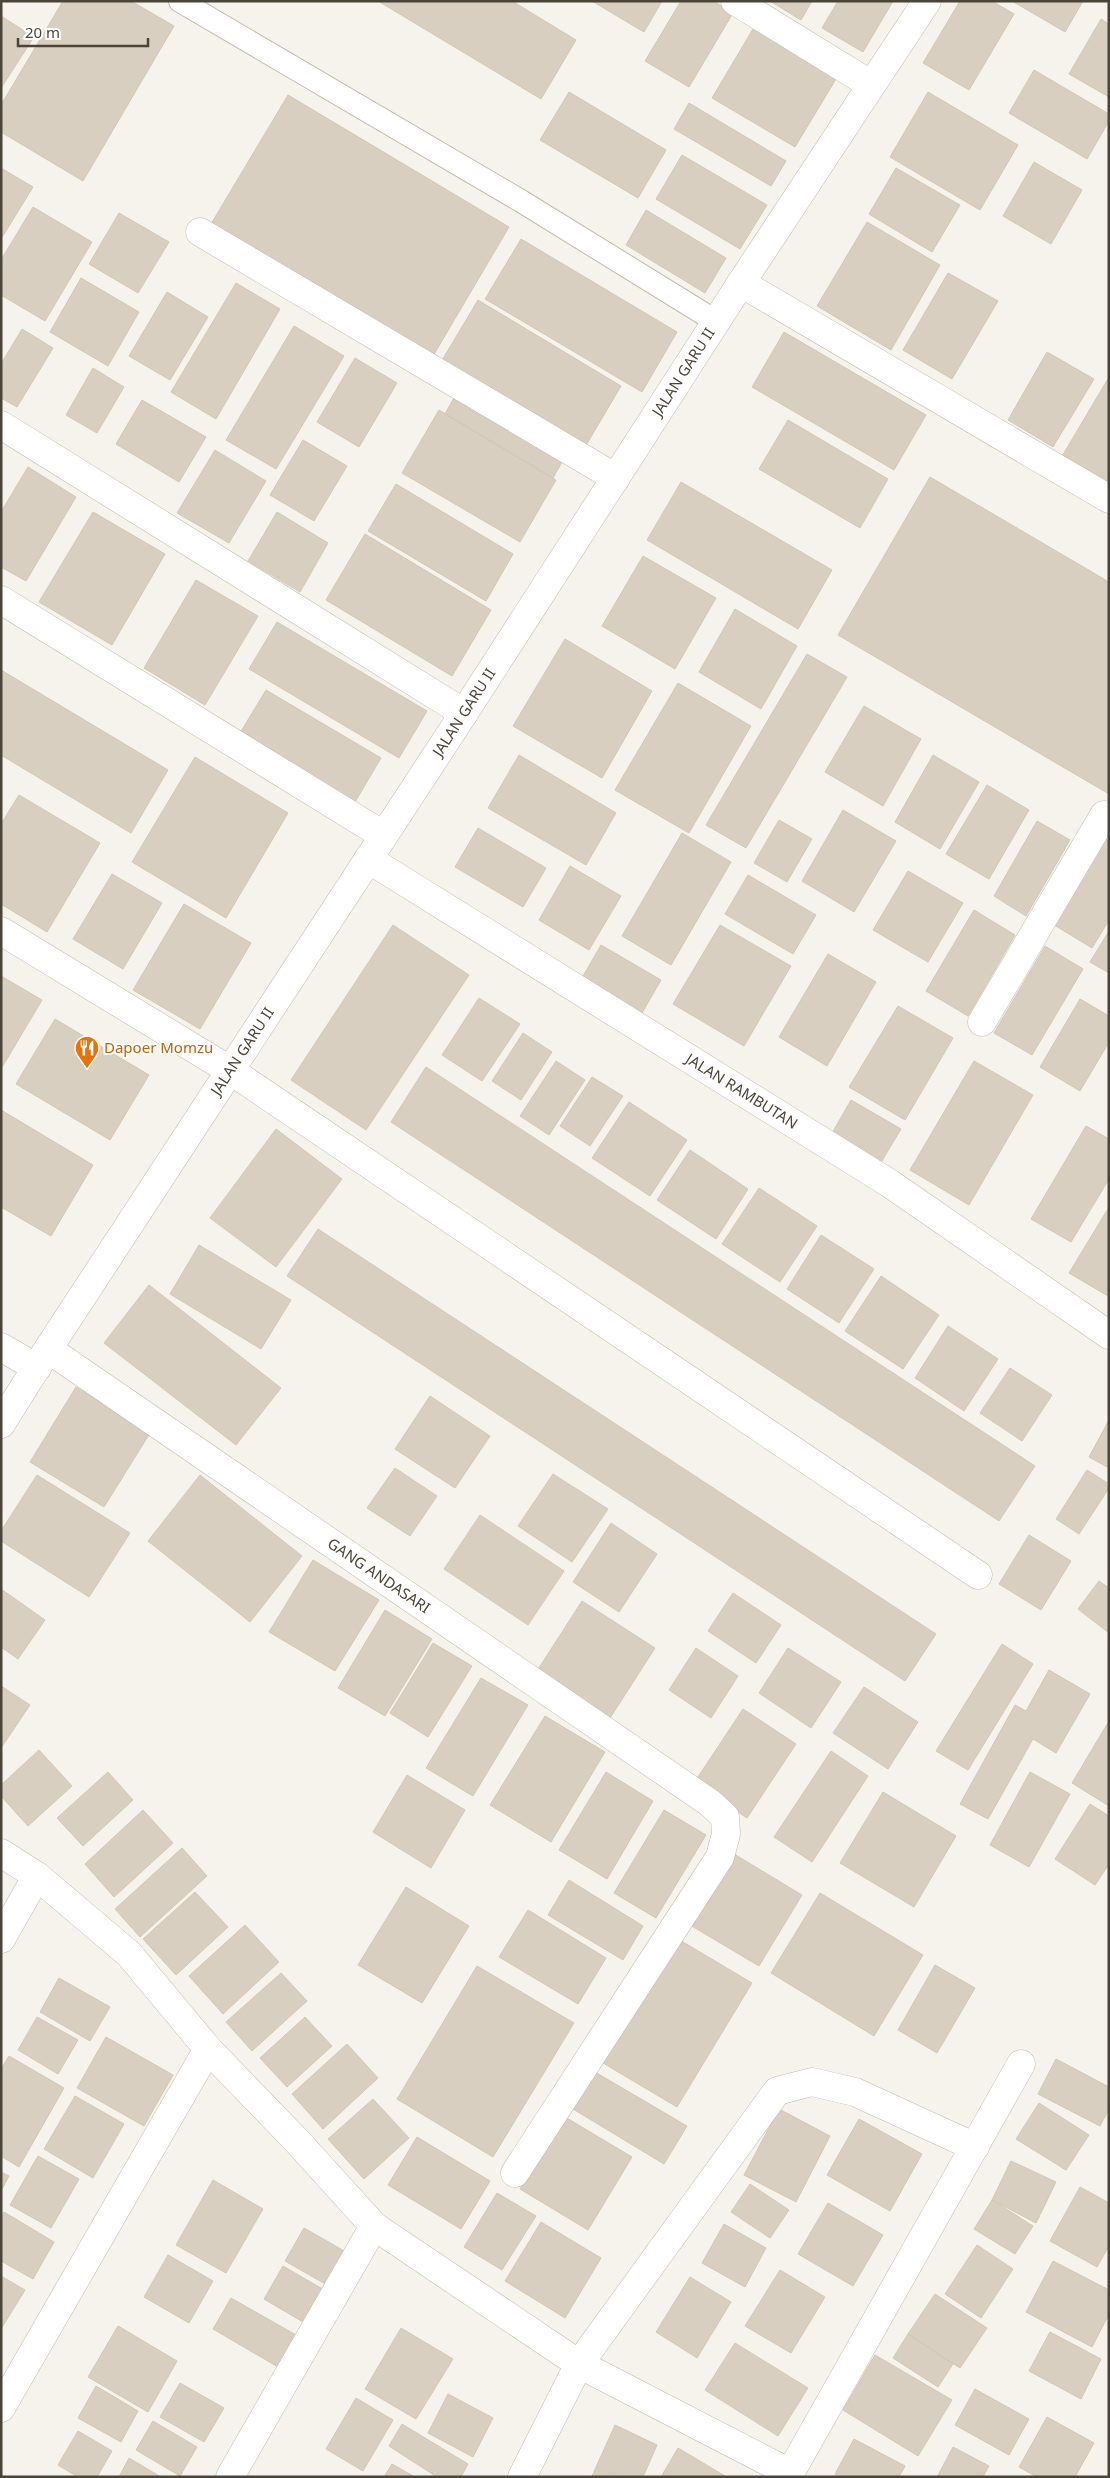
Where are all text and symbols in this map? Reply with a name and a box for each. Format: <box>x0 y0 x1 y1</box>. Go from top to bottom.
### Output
scale bar <box>18 15 148 47</box>
text: 20 m <box>25 22 60 42</box>
street label: JALAN GARU II <box>646 324 719 421</box>
street label: JALAN GARU II <box>426 664 499 762</box>
street label: JALAN GARU II <box>205 1003 278 1101</box>
restaurant icon: Dapoer Momzu <box>74 1035 100 1069</box>
place label: Dapoer Momzu <box>104 1037 213 1057</box>
street label: JALAN RAMBUTAN <box>681 1047 802 1133</box>
street label: GANG ANDASARI <box>324 1533 435 1617</box>

